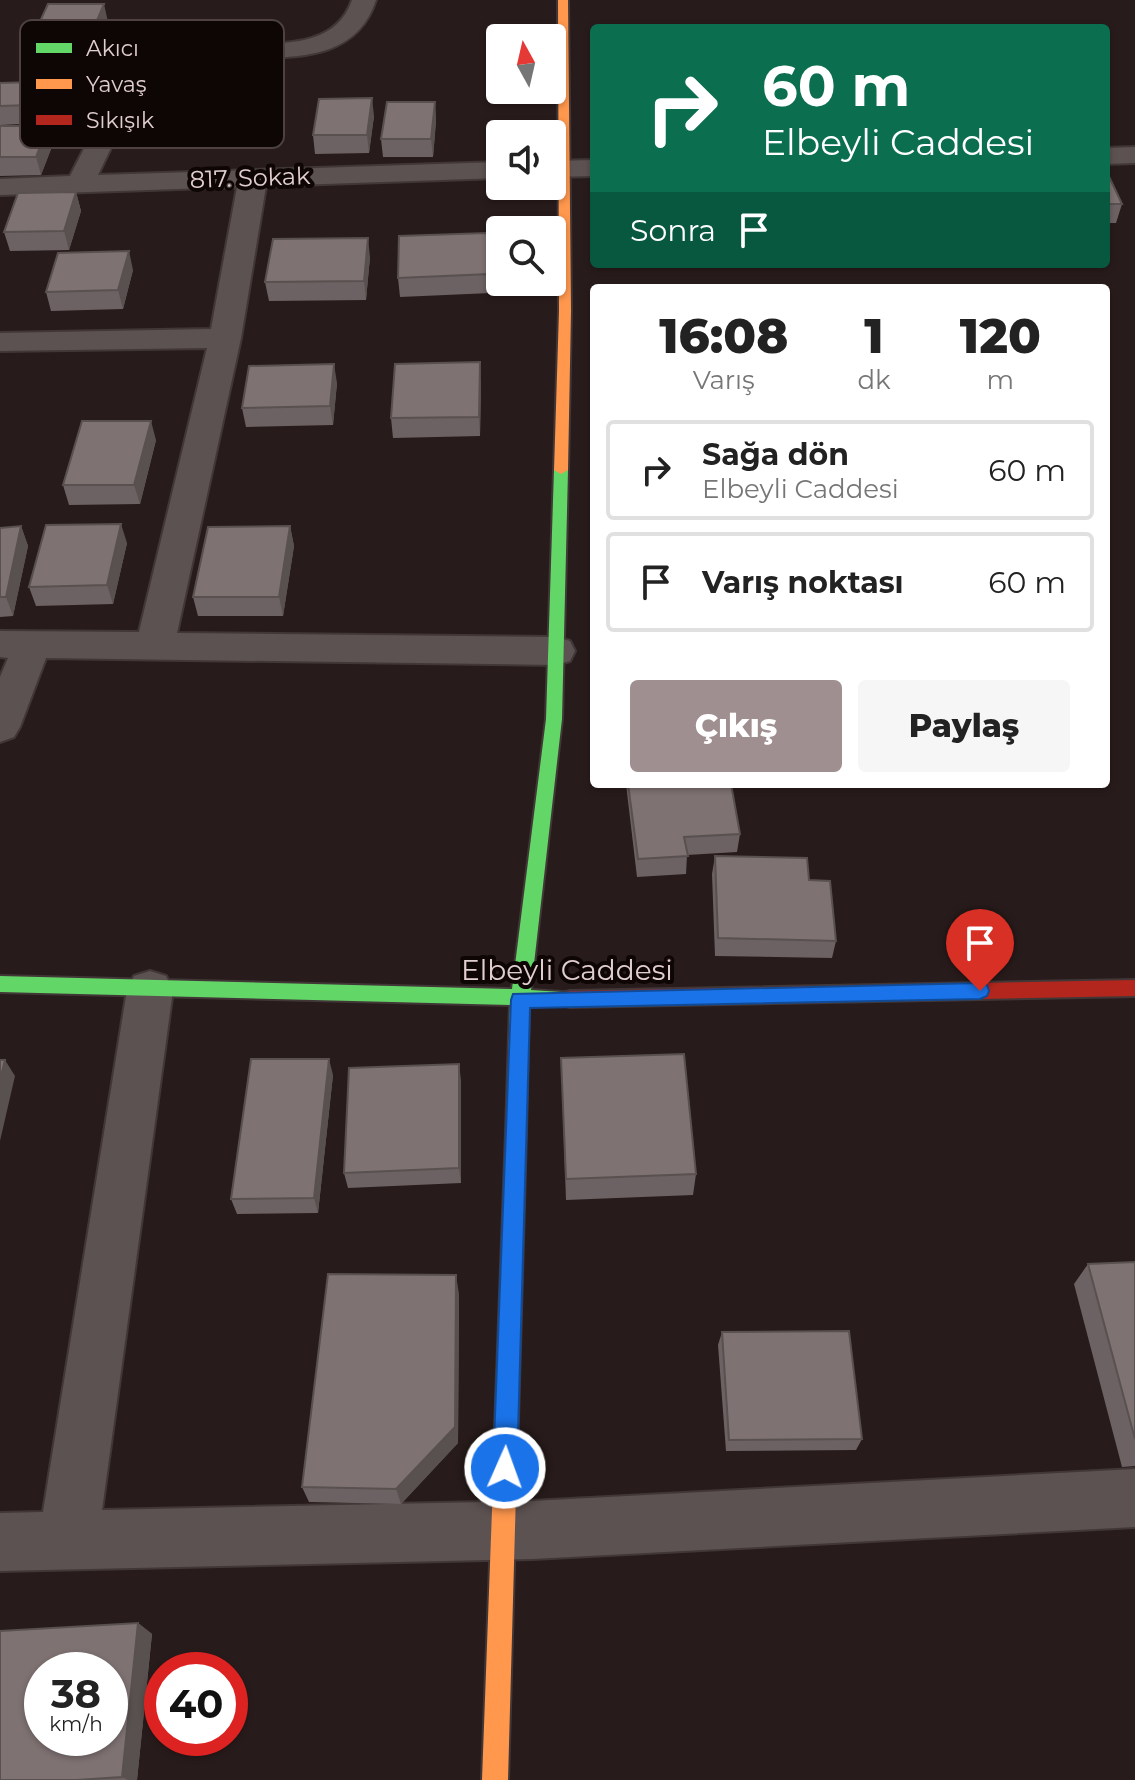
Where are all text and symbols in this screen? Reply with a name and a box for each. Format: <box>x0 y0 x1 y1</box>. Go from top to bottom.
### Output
legend <box>20 20 284 148</box>
north arrow <box>486 24 566 104</box>
map controls <box>486 24 566 296</box>
text: Akıcı <box>86 35 139 62</box>
text: 60 m <box>762 52 910 120</box>
icon: right <box>630 56 734 160</box>
text: Yavaş <box>86 71 147 98</box>
text: Sıkışık <box>86 107 155 134</box>
button: sound <box>486 120 566 200</box>
text: Elbeyli Caddesi <box>762 120 1034 164</box>
street label: 817. Sokak <box>189 161 311 194</box>
icon: arrive <box>732 208 776 252</box>
text: Sonra <box>630 212 716 249</box>
button: search <box>486 216 566 296</box>
text: 16:08 <box>659 307 788 365</box>
text: 1 <box>864 307 884 365</box>
text: 120 <box>960 307 1041 365</box>
text: Varış <box>693 364 755 396</box>
text: dk <box>857 364 891 396</box>
text: m <box>987 364 1014 396</box>
text: Sağa dön <box>702 436 849 473</box>
icon: right <box>634 448 678 492</box>
text: 60 m <box>988 452 1066 489</box>
text: Elbeyli Caddesi <box>702 473 899 505</box>
icon: arrive <box>634 560 678 604</box>
text: Varış noktası <box>702 564 904 601</box>
text: 60 m <box>988 564 1066 601</box>
button: Çıkış <box>630 680 842 772</box>
button: Paylaş <box>858 680 1070 772</box>
pin <box>946 909 1014 991</box>
icon: arrive <box>958 921 1002 965</box>
street label: Elbeyli Caddesi <box>461 953 673 987</box>
position arrow <box>463 1426 547 1510</box>
speed limit sign: 40 <box>144 1652 248 1756</box>
text: 38 <box>51 1669 101 1718</box>
text: km/h <box>49 1712 103 1736</box>

